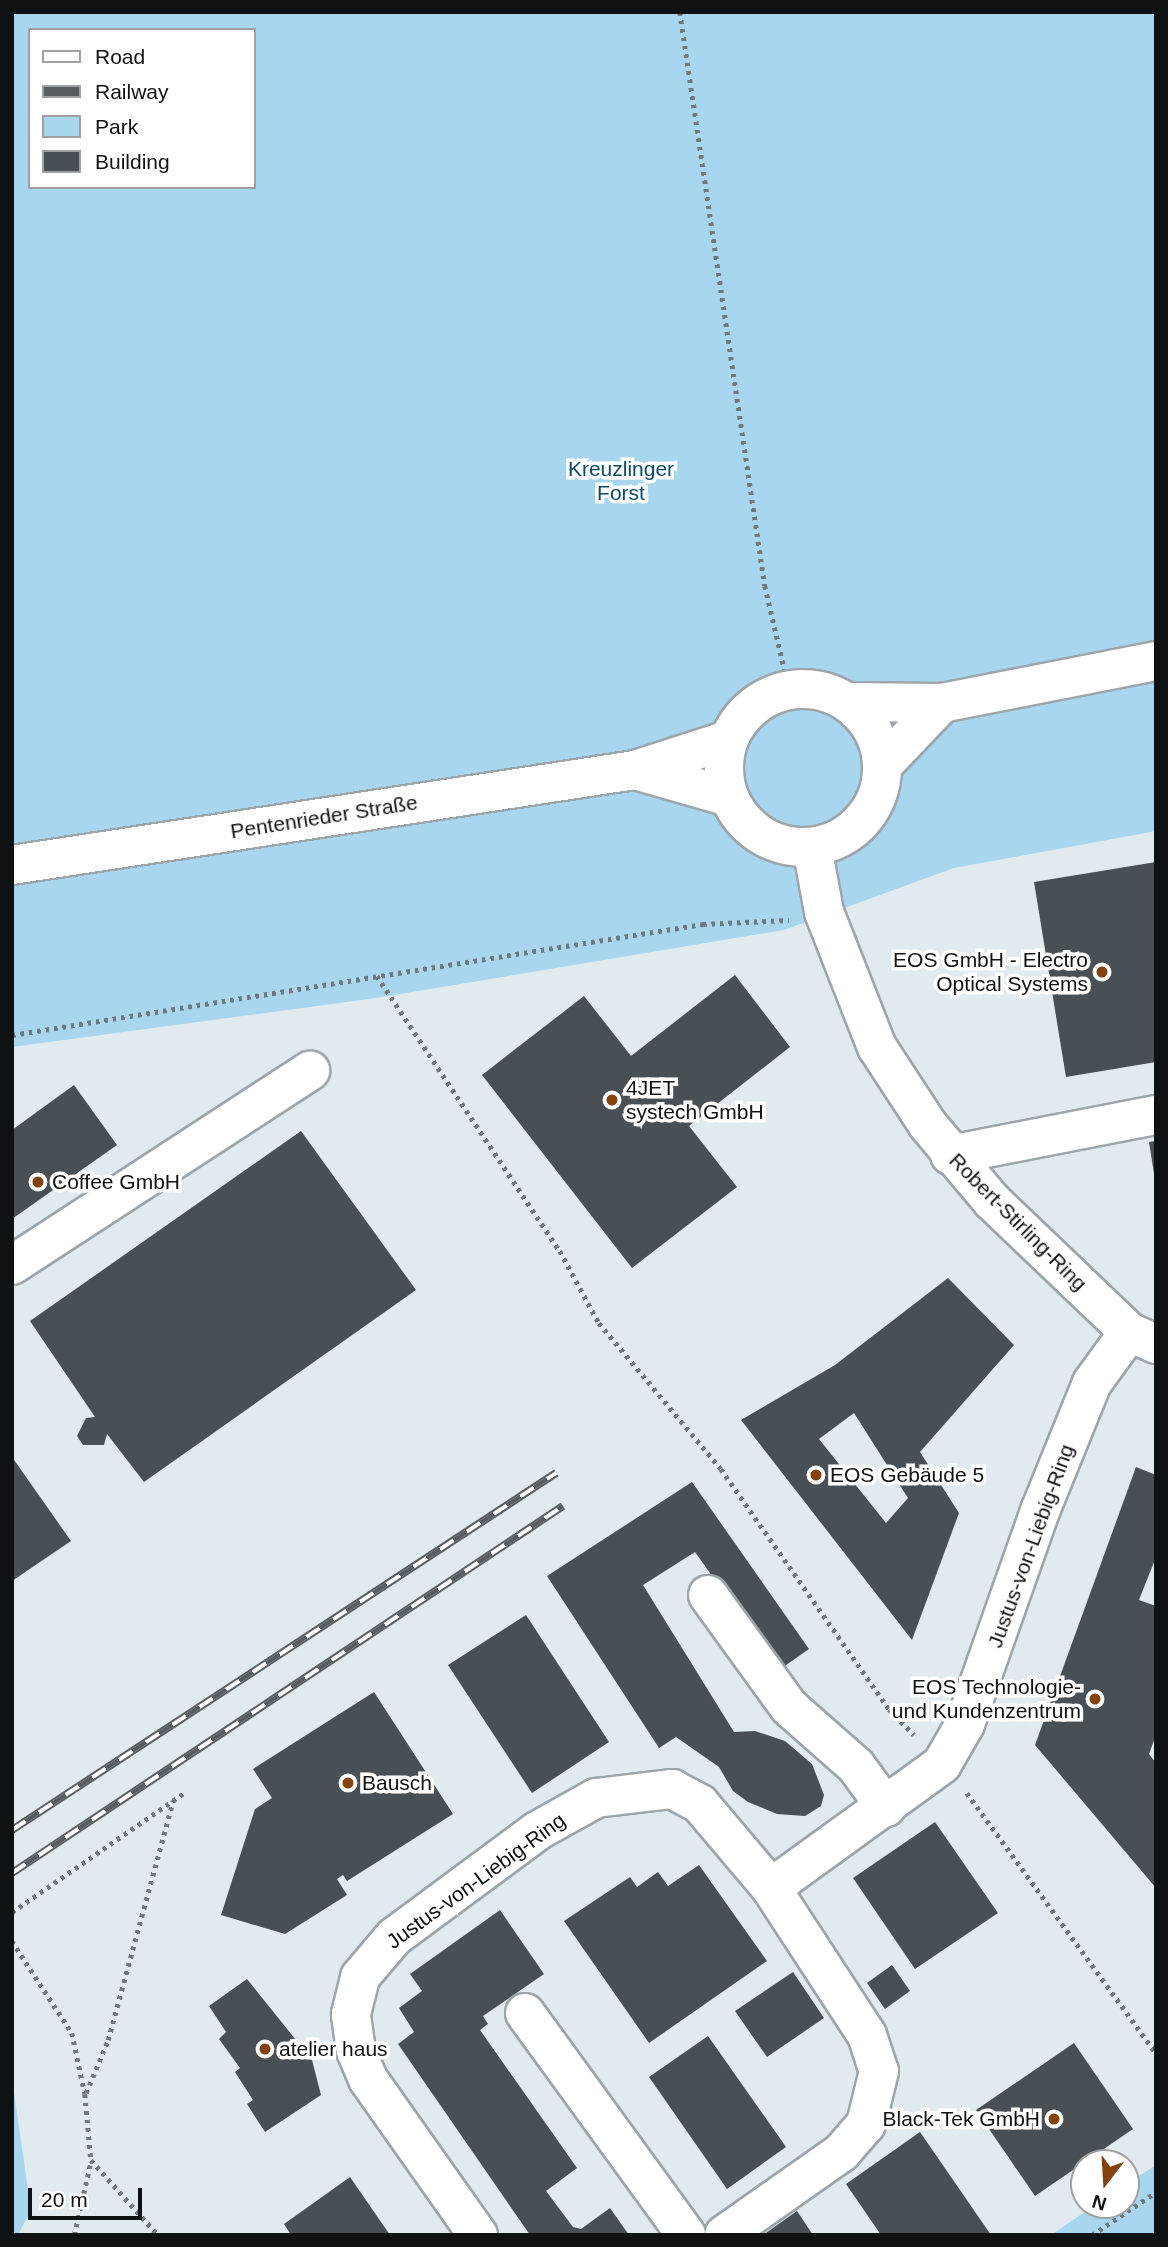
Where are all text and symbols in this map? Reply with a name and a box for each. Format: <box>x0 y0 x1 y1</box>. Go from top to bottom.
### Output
legend <box>28 28 256 189</box>
text: Road <box>95 45 145 68</box>
text: Railway <box>95 80 169 103</box>
text: Park <box>95 115 138 138</box>
text: Building <box>95 150 170 173</box>
park label: Kreuzlinger Forst <box>568 456 674 506</box>
street label: Pentenrieder Straße <box>229 790 419 844</box>
place label: EOS GmbH - Electro Optical Systems <box>893 947 1088 997</box>
marker: EOS GmbH - Electro Optical Systems <box>1094 964 1110 980</box>
place label: 4JET systech GmbH <box>626 1075 764 1125</box>
marker: 4JET systech GmbH <box>604 1092 620 1108</box>
street label: Robert-Stirling-Ring <box>944 1148 1092 1296</box>
place label: Coffee GmbH <box>52 1169 180 1195</box>
marker: Coffee GmbH <box>30 1174 46 1190</box>
street label: Justus-von-Liebig-Ring <box>982 1441 1080 1651</box>
place label: EOS Gebäude 5 <box>830 1462 984 1488</box>
marker: EOS Gebäude 5 <box>808 1467 824 1483</box>
place label: EOS Technologie- und Kundenzentrum <box>892 1674 1081 1724</box>
marker: EOS Technologie- und Kundenzentrum <box>1087 1691 1103 1707</box>
place label: Bausch <box>362 1770 432 1796</box>
marker: Bausch <box>340 1775 356 1791</box>
street label: Justus-von-Liebig-Ring <box>382 1808 570 1954</box>
place label: atelier haus <box>279 2036 388 2062</box>
marker: atelier haus <box>257 2041 273 2057</box>
place label: Black-Tek GmbH <box>882 2106 1040 2132</box>
marker: Black-Tek GmbH <box>1046 2111 1062 2127</box>
north arrow <box>1070 2149 1140 2219</box>
scale bar <box>32 2174 145 2218</box>
text: 20 m <box>41 2188 88 2211</box>
text: N <box>1090 2191 1109 2215</box>

